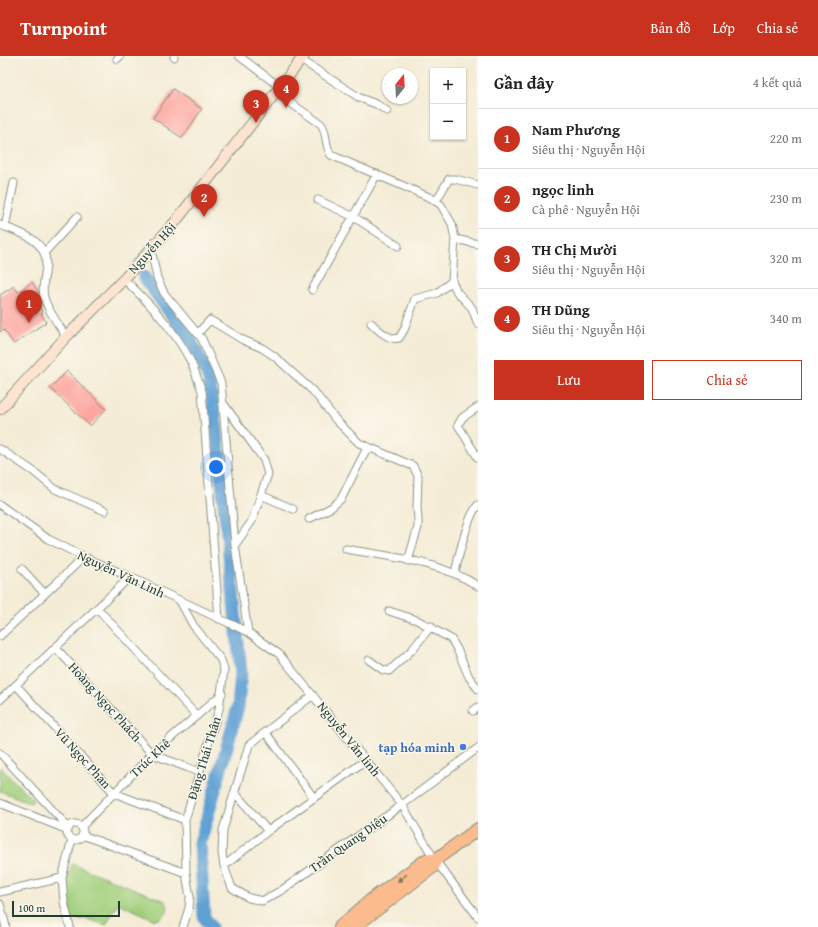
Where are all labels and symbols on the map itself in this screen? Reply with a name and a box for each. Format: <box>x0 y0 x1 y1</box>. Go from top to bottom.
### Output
north arrow <box>382 68 418 104</box>
pin: 4 <box>273 75 299 108</box>
pin: 3 <box>243 90 269 123</box>
pin: 2 <box>191 184 217 217</box>
street label: Nguyễn Hội <box>124 218 181 278</box>
pin: 1 <box>16 290 42 323</box>
your location <box>206 457 226 477</box>
street label: Nguyễn Văn Linh <box>74 545 168 603</box>
street label: Hoàng Ngọc Phách <box>64 658 147 747</box>
street label: Nguyễn Văn linh <box>313 697 386 781</box>
street label: Đặng Thái Thân <box>182 713 226 802</box>
street label: Vũ Ngọc Phan <box>50 723 116 793</box>
street label: Trúc Khê <box>125 734 175 782</box>
place label: tạp hóa minh <box>378 738 455 757</box>
marker: tạp hóa minh <box>458 742 468 752</box>
street label: Trần Quang Diệu <box>305 809 391 877</box>
one-way arrow <box>397 874 408 882</box>
scale bar <box>12 899 120 918</box>

